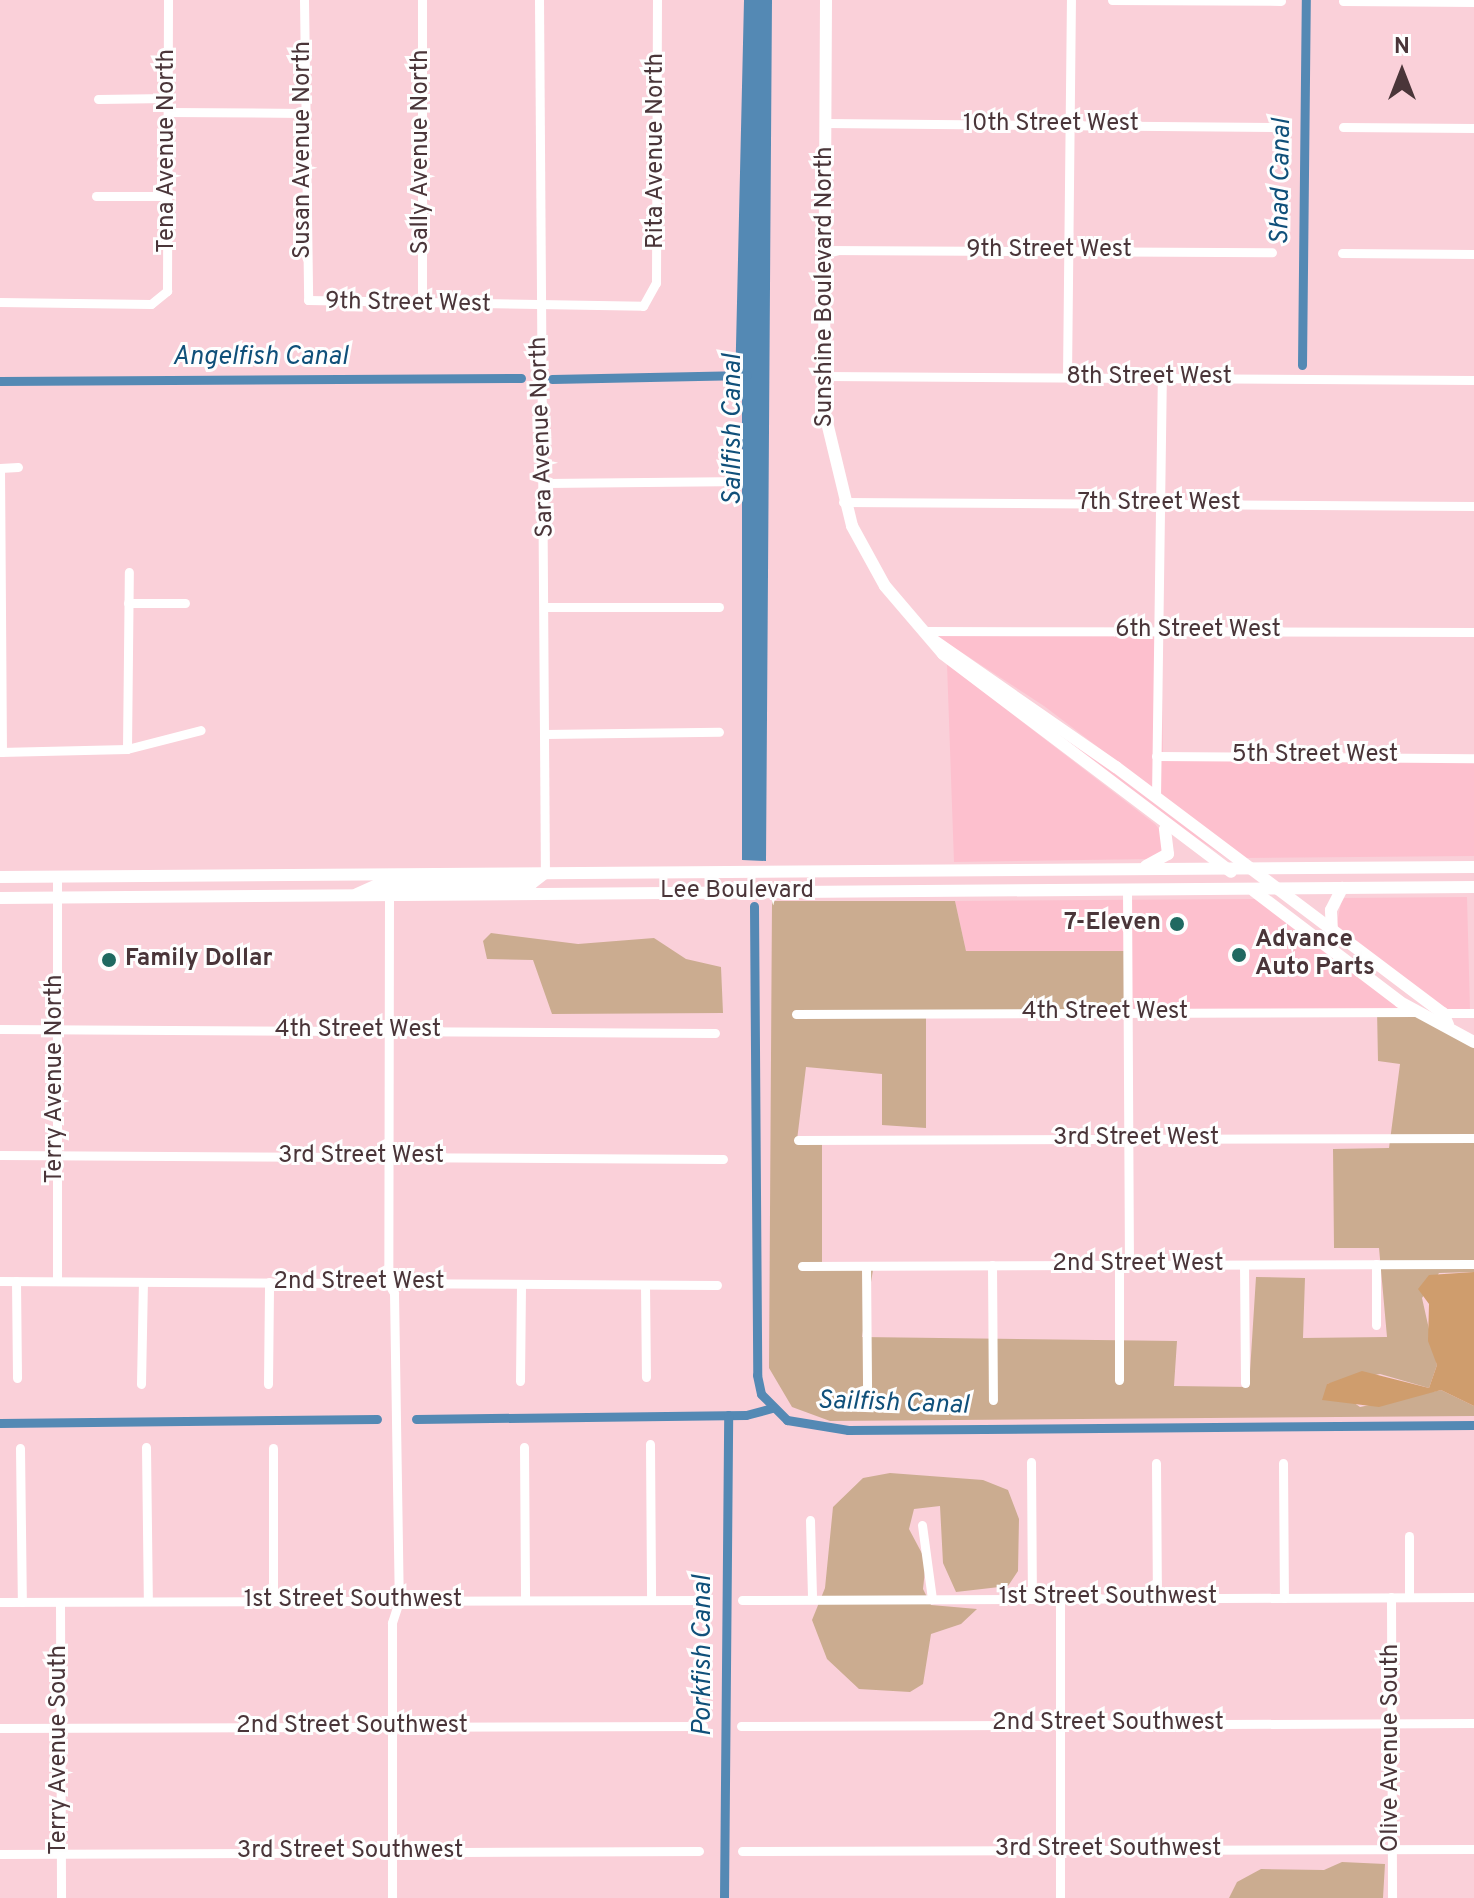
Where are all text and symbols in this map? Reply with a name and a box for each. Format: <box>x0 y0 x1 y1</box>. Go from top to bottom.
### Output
north arrow <box>1362 32 1442 112</box>
text: N <box>1394 34 1410 61</box>
street label: Susan Avenue North <box>290 41 318 259</box>
street label: Tena Avenue North <box>154 49 182 253</box>
street label: Sally Avenue North <box>408 49 436 255</box>
street label: Rita Avenue North <box>643 52 671 250</box>
street label: 10th Street West <box>963 111 1139 139</box>
water label: Shad Canal <box>1265 119 1299 245</box>
street label: Sunshine Boulevard North <box>812 146 840 428</box>
street label: 9th Street West <box>966 237 1132 265</box>
street label: 9th Street West <box>325 288 491 320</box>
street label: Sara Avenue North <box>525 335 561 539</box>
water label: Angelfish Canal <box>172 342 348 374</box>
water label: Sailfish Canal <box>718 354 750 506</box>
street label: 8th Street West <box>1066 364 1232 392</box>
street label: 7th Street West <box>1077 490 1241 518</box>
street label: 6th Street West <box>1115 617 1281 645</box>
street label: 5th Street West <box>1232 742 1398 770</box>
street label: Lee Boulevard <box>660 878 814 906</box>
place label: 7-Eleven <box>1064 910 1161 938</box>
marker: 7-Eleven <box>1168 915 1186 933</box>
place label: Advance Auto Parts <box>1255 927 1375 983</box>
place label: Family Dollar <box>125 946 272 974</box>
marker: Advance Auto Parts <box>1230 946 1248 964</box>
marker: Family Dollar <box>100 951 118 969</box>
street label: Terry Avenue North <box>42 974 70 1184</box>
street label: 4th Street West <box>1022 999 1188 1027</box>
street label: 4th Street West <box>275 1017 441 1045</box>
street label: 3rd Street West <box>1053 1125 1219 1153</box>
street label: 3rd Street West <box>278 1143 444 1171</box>
street label: 2nd Street West <box>1052 1251 1224 1279</box>
street label: 2nd Street West <box>273 1269 445 1297</box>
water label: Sailfish Canal <box>817 1386 969 1422</box>
water label: Porkfish Canal <box>688 1575 720 1737</box>
street label: 1st Street Southwest <box>999 1584 1217 1612</box>
street label: 1st Street Southwest <box>244 1587 462 1615</box>
street label: Olive Avenue South <box>1378 1643 1406 1853</box>
street label: Terry Avenue South <box>46 1645 74 1855</box>
street label: 2nd Street Southwest <box>992 1710 1224 1738</box>
street label: 2nd Street Southwest <box>236 1713 468 1741</box>
street label: 3rd Street Southwest <box>995 1836 1221 1864</box>
street label: 3rd Street Southwest <box>237 1838 463 1866</box>

